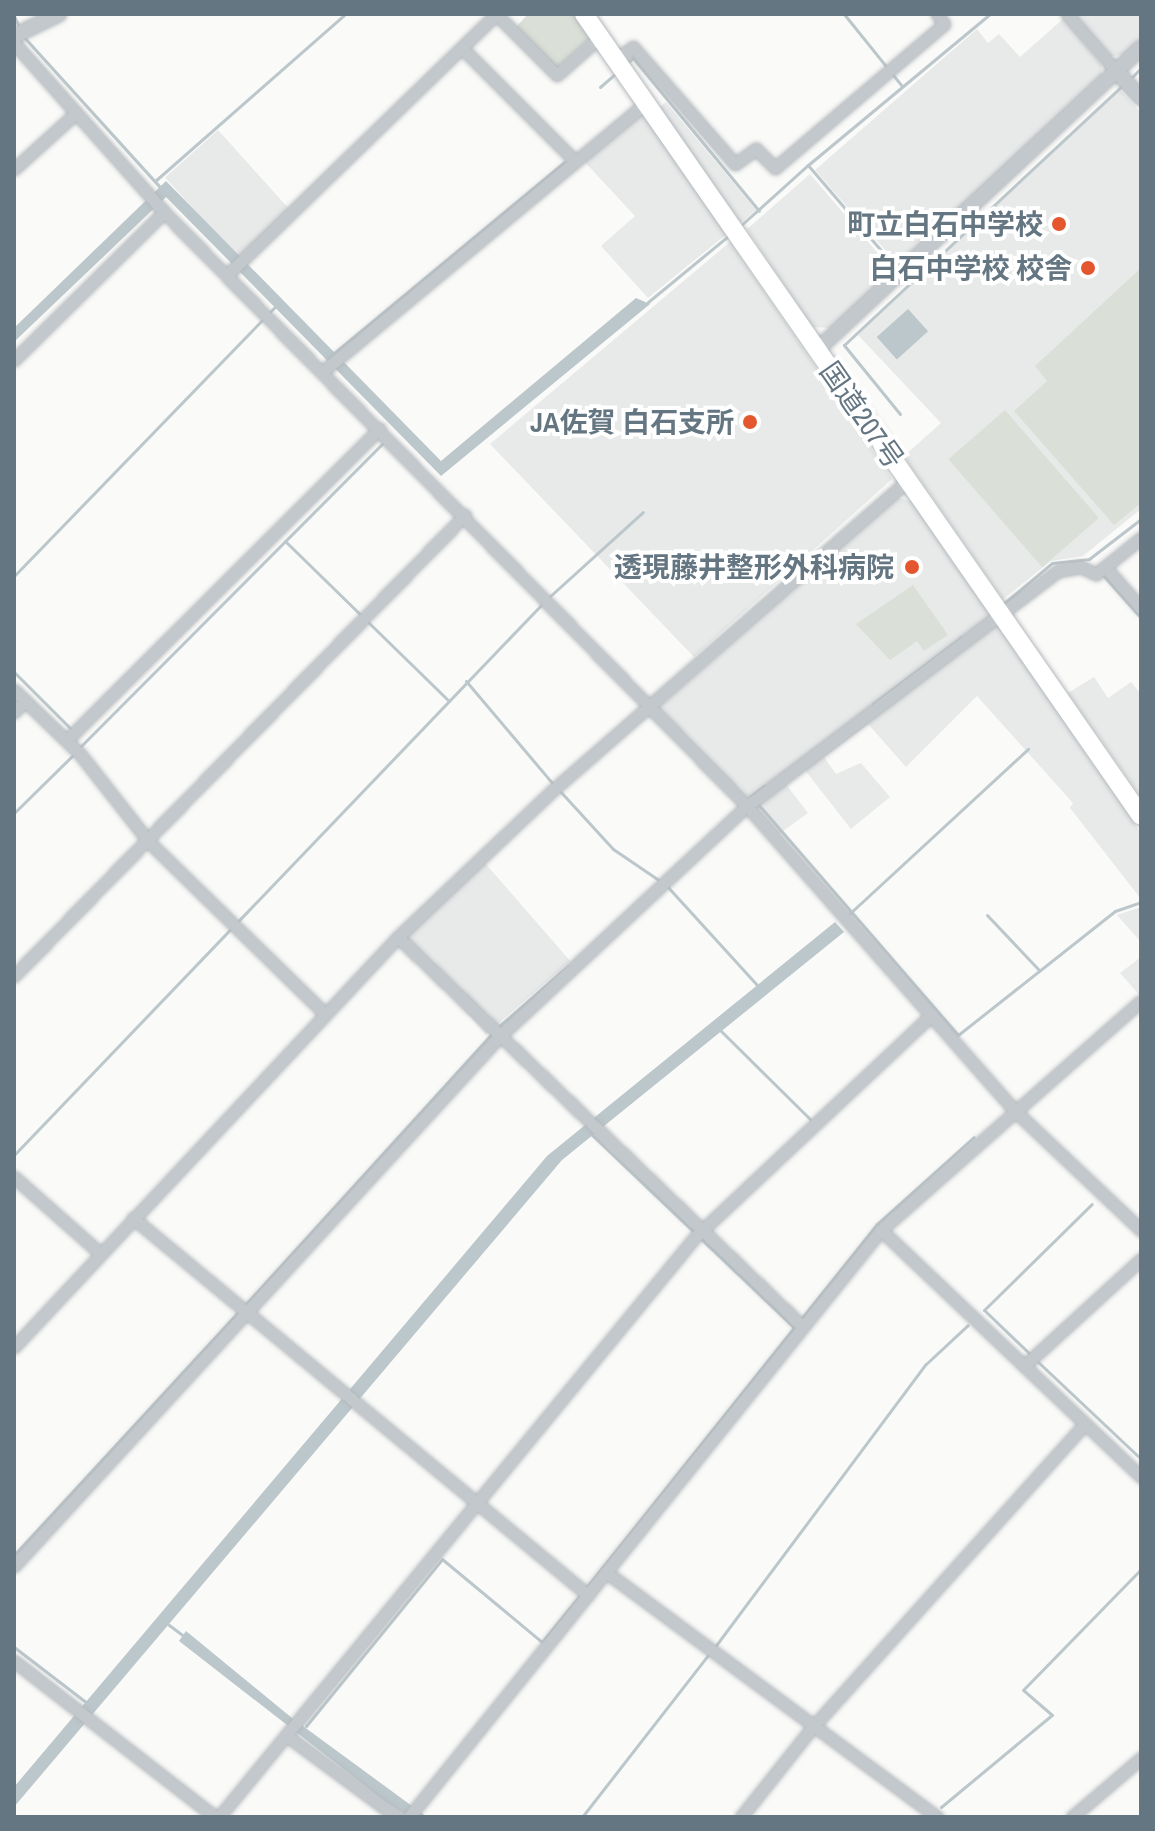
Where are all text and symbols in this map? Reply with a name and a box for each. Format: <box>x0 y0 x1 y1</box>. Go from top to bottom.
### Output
place label: 町立白石中学校 <box>847 207 1043 241</box>
marker: 町立白石中学校 <box>1050 215 1068 233</box>
place label: 白石中学校 校舎 <box>870 251 1072 285</box>
marker: 白石中学校 校舎 <box>1079 259 1097 277</box>
street label: 国道207号 <box>813 355 911 475</box>
place label: JA佐賀 白石支所 <box>530 405 734 439</box>
marker: JA佐賀 白石支所 <box>741 413 759 431</box>
place label: 透現藤井整形外科病院 <box>614 550 894 584</box>
marker: 透現藤井整形外科病院 <box>901 556 923 578</box>

